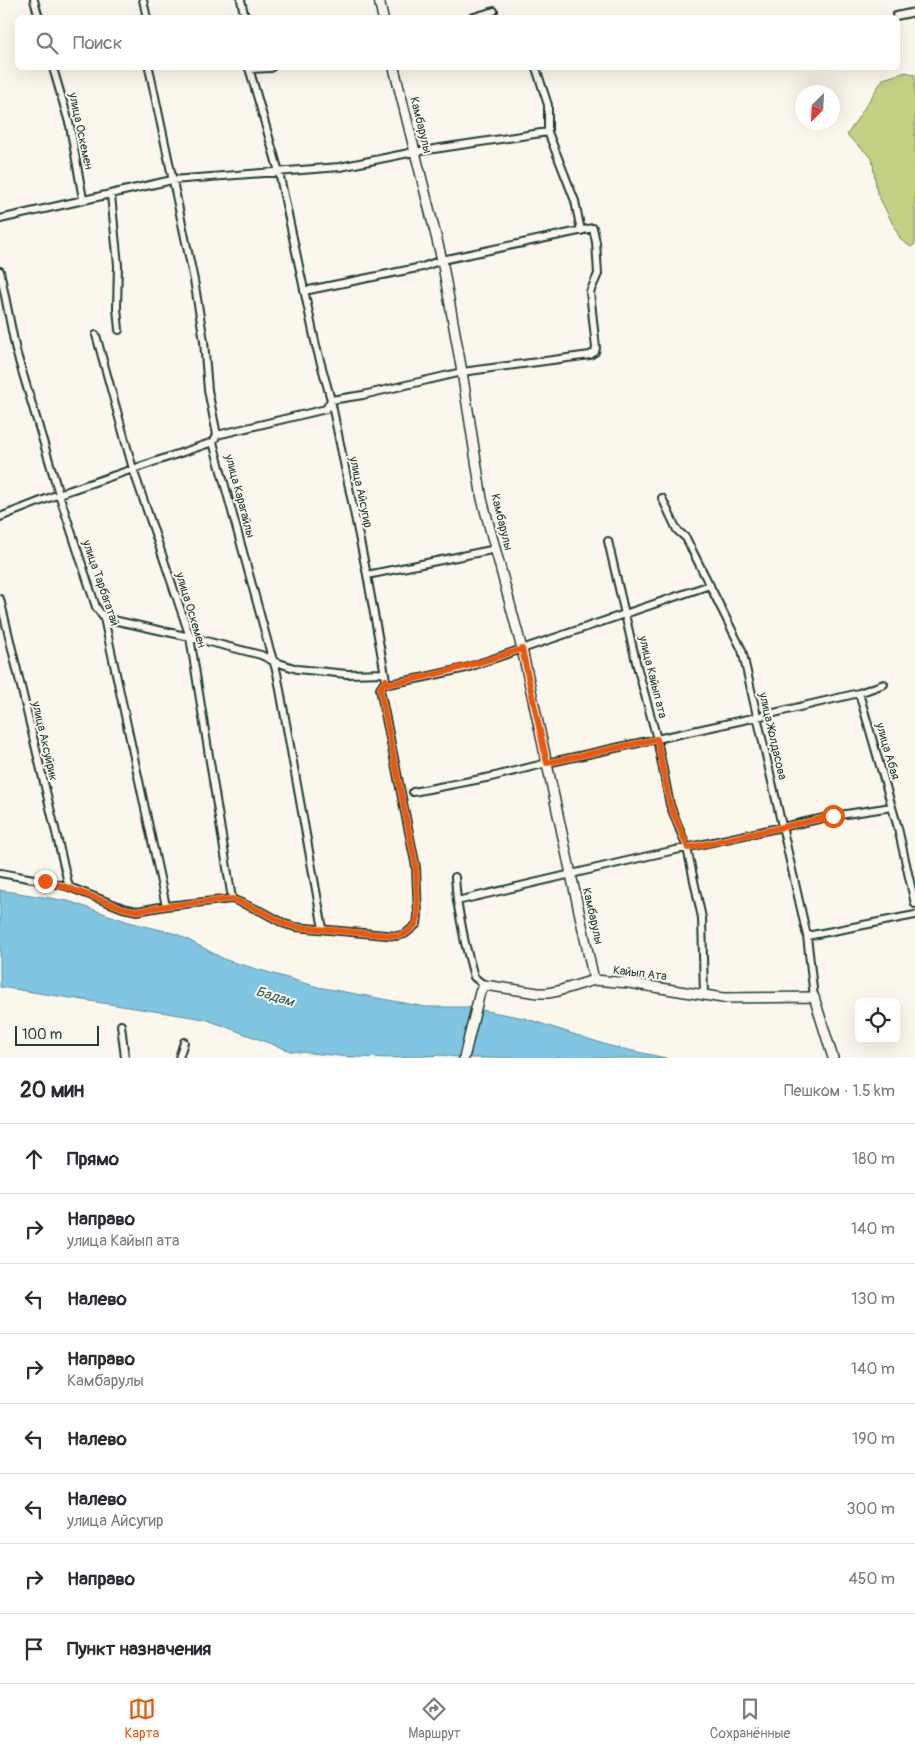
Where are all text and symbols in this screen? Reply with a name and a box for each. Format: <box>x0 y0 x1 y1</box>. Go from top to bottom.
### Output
search box <box>15 15 900 70</box>
icon: search <box>33 29 61 57</box>
text: Поиск <box>73 31 123 55</box>
north arrow <box>795 85 840 130</box>
street label: улица Оскемен <box>65 90 96 171</box>
street label: Камбарулы <box>406 95 435 155</box>
street label: улица Карагайлы <box>221 452 258 540</box>
street label: улица Айсугир <box>345 454 375 529</box>
street label: Камбарулы <box>487 492 516 552</box>
street label: улица Тарбагатай <box>78 537 122 628</box>
street label: улица Оскемен <box>172 570 209 650</box>
street label: улица Кайып ата <box>635 633 670 720</box>
street label: улица Жолдасова <box>755 690 790 782</box>
street label: улица Аксуйрик <box>28 699 61 782</box>
street label: улица Абая <box>872 720 903 782</box>
route start <box>822 805 845 828</box>
route end <box>34 870 57 893</box>
street label: Камбарулы <box>579 886 606 946</box>
street label: Кайып Ата <box>612 963 668 984</box>
water label: Бадам <box>254 983 298 1011</box>
map controls <box>855 998 900 1043</box>
button: locate <box>855 998 900 1043</box>
scale bar <box>15 1023 99 1046</box>
text: 100 m <box>22 1026 62 1043</box>
text: 20 мин <box>20 1077 84 1104</box>
text: Пешком · 1.5 km <box>784 1081 895 1101</box>
icon: ahead <box>20 1145 48 1173</box>
text: Прямо <box>67 1147 119 1171</box>
text: 180 m <box>852 1149 895 1169</box>
text: Направо <box>67 1207 135 1231</box>
icon: right <box>20 1215 48 1243</box>
text: 140 m <box>851 1219 895 1239</box>
text: улица Кайып ата <box>67 1231 179 1251</box>
icon: left <box>20 1285 48 1313</box>
text: Налево <box>67 1287 127 1311</box>
text: 130 m <box>851 1289 895 1309</box>
text: Направо <box>67 1347 135 1371</box>
icon: right <box>20 1355 48 1383</box>
text: 140 m <box>851 1359 895 1379</box>
text: Камбарулы <box>67 1371 144 1391</box>
icon: left <box>20 1425 48 1453</box>
text: Налево <box>67 1427 127 1451</box>
text: 190 m <box>852 1429 895 1449</box>
text: Налево <box>67 1487 127 1511</box>
icon: left <box>20 1495 48 1523</box>
text: 300 m <box>847 1499 895 1519</box>
text: улица Айсугир <box>67 1511 163 1531</box>
icon: right <box>20 1565 48 1593</box>
text: Направо <box>67 1567 135 1591</box>
text: 450 m <box>848 1569 895 1589</box>
icon: arrive <box>20 1635 48 1663</box>
text: Пункт назначения <box>67 1637 211 1661</box>
tab: Карта <box>124 1695 159 1742</box>
tab: Маршрут <box>408 1695 461 1742</box>
tab: Сохранённые <box>710 1695 791 1742</box>

